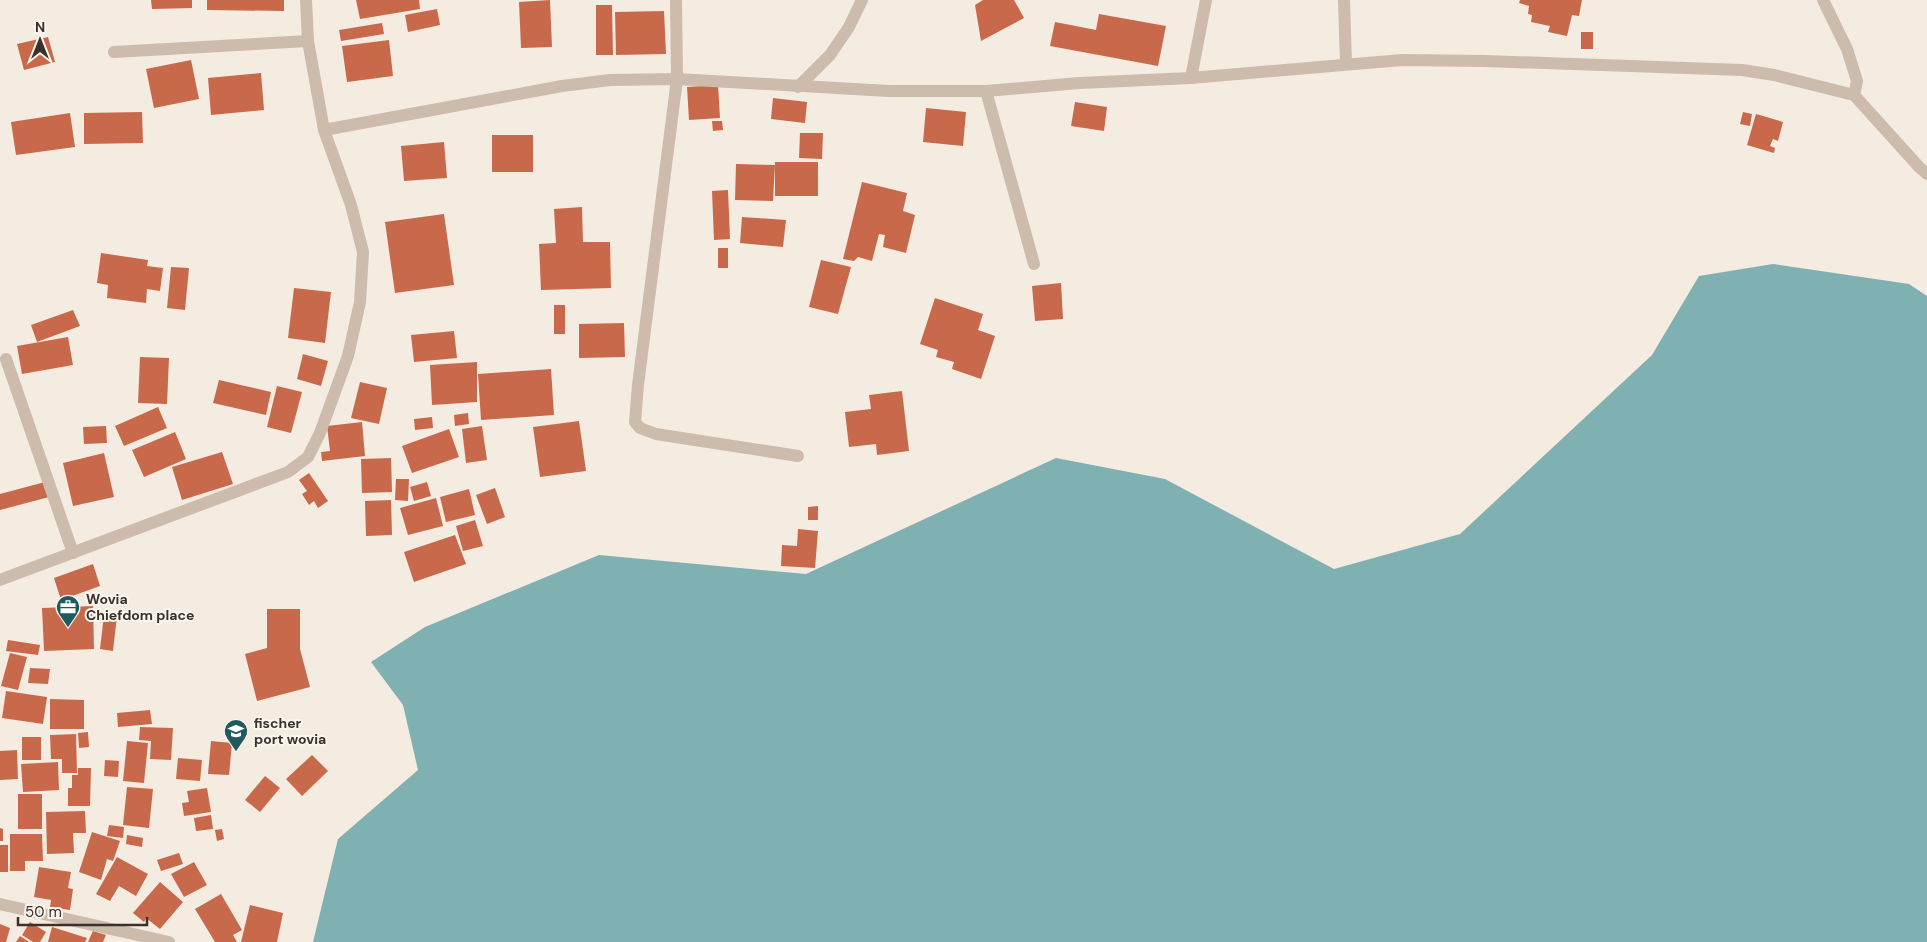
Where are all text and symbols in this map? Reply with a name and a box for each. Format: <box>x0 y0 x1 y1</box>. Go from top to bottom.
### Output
north arrow <box>15 15 65 65</box>
text: N <box>35 18 45 36</box>
place label: Wovia Chiefdom place <box>86 590 194 624</box>
office icon: Wovia Chiefdom place <box>55 594 81 628</box>
place label: fischer port wovia <box>254 714 326 748</box>
school or university icon: fischer port wovia <box>223 718 249 752</box>
scale bar <box>18 894 146 926</box>
text: 50 m <box>25 902 62 922</box>

